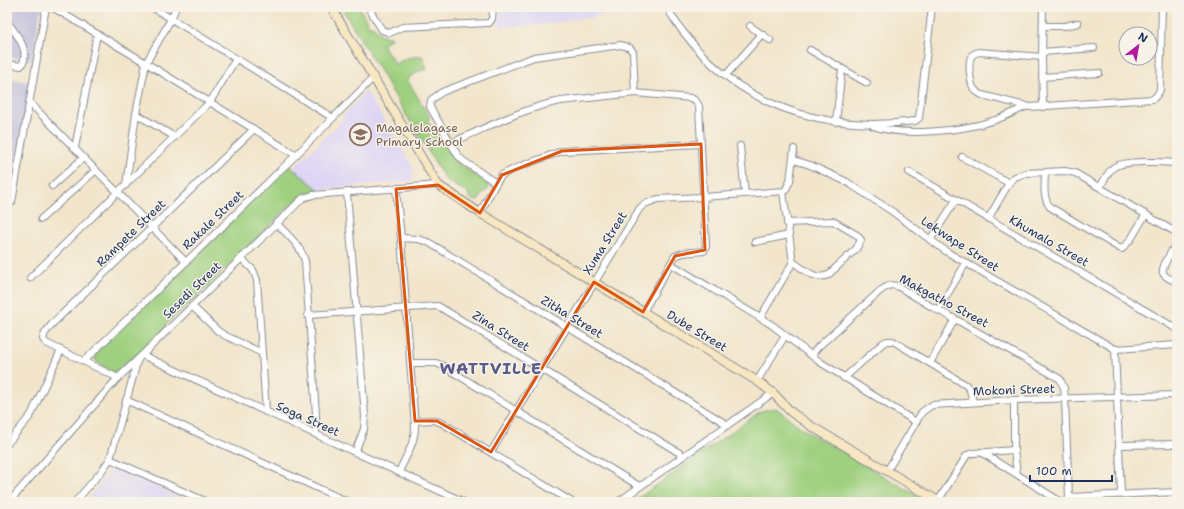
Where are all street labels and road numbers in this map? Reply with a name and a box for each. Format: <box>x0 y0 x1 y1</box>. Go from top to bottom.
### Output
street label: Rakale Street <box>179 187 247 253</box>
street label: Rampete Street <box>93 196 169 270</box>
street label: Xuma Street <box>579 208 631 278</box>
street label: Khumalo Street <box>1006 212 1092 270</box>
street label: Lekwape Street <box>918 213 1002 275</box>
street label: Sesedi Street <box>159 258 225 322</box>
street label: Makgatho Street <box>897 271 991 331</box>
street label: Zitha Street <box>538 292 606 342</box>
street label: Zina Street <box>469 307 533 355</box>
street label: Dube Street <box>664 307 730 355</box>
street label: Mokoni Street <box>973 381 1055 399</box>
street label: Soga Street <box>274 398 342 440</box>

